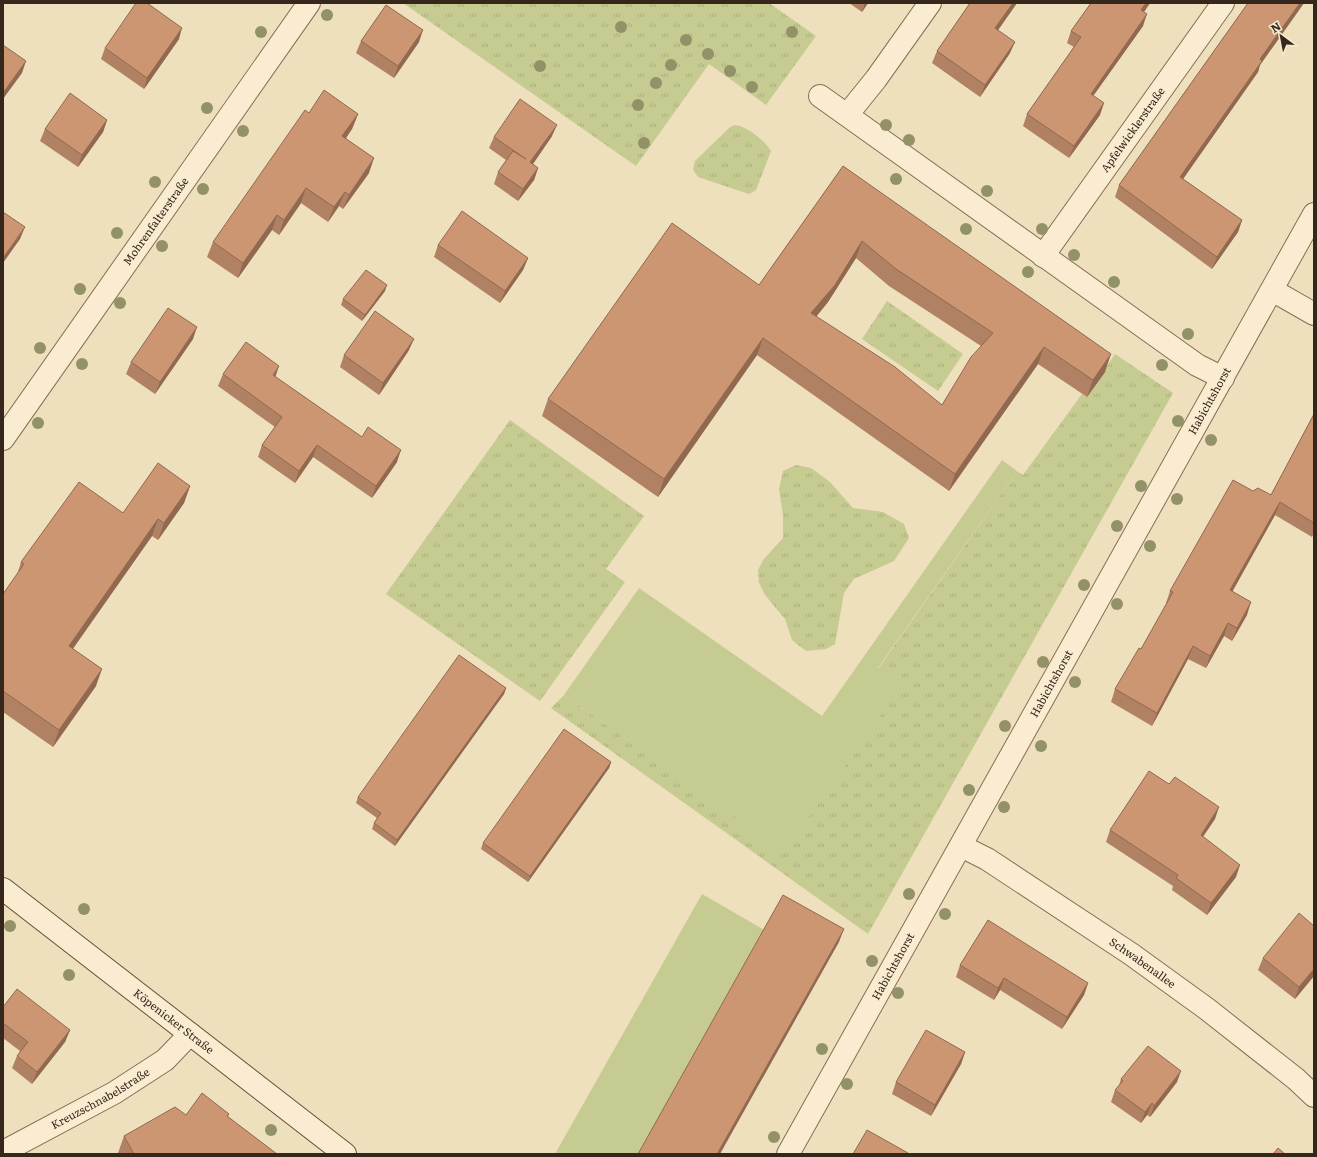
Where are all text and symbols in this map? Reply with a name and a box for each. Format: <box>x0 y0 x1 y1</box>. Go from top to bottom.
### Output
north arrow <box>1261 16 1301 56</box>
text: N <box>1267 17 1283 36</box>
street label: Apfelwicklerstraße <box>1096 83 1168 175</box>
street label: Mohrenfalterstraße <box>118 173 192 268</box>
street label: Habichtshorst <box>1183 363 1234 437</box>
street label: Habichtshorst <box>1025 646 1076 720</box>
street label: Habichtshorst <box>867 929 918 1002</box>
street label: Schwabenallee <box>1107 933 1180 991</box>
street label: Köpenicker Straße <box>131 984 218 1057</box>
street label: Kreuzschnabelstraße <box>48 1063 152 1132</box>

